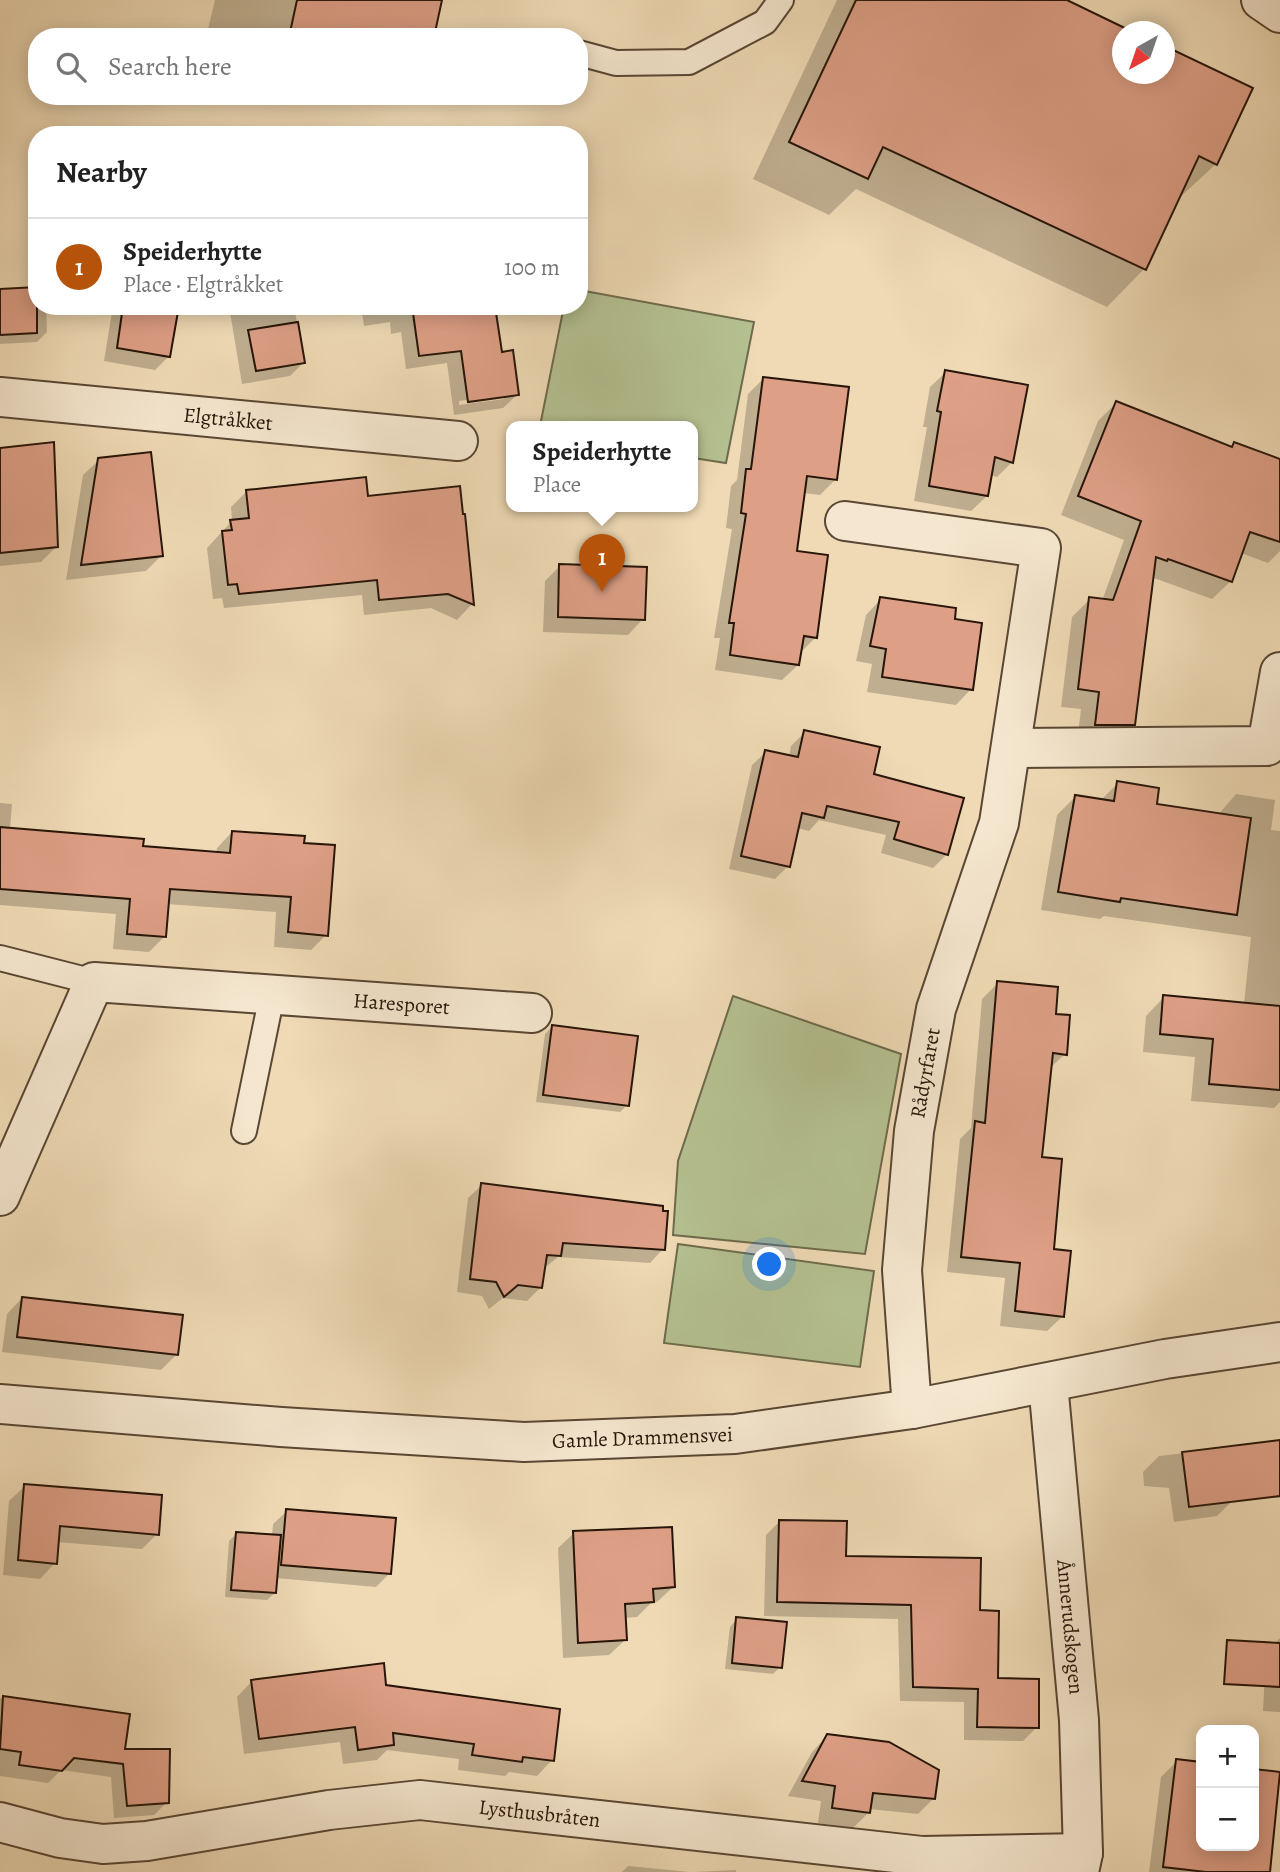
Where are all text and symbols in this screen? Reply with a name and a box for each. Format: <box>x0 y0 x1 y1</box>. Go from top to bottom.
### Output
north arrow <box>1112 21 1175 84</box>
search box <box>28 28 588 105</box>
icon: search <box>52 48 90 86</box>
text: Search here <box>108 49 232 84</box>
text: Nearby <box>56 152 147 192</box>
text: Speiderhytte <box>123 234 262 269</box>
text: 1 <box>75 252 83 283</box>
text: 100 m <box>504 252 560 283</box>
text: Place · Elgtråkket <box>123 269 283 300</box>
street label: Elgtråkket <box>182 401 274 437</box>
popup <box>506 421 698 512</box>
text: Speiderhytte <box>532 434 672 469</box>
text: Place <box>532 469 581 500</box>
pin: 1 <box>579 534 625 592</box>
street label: Haresporet <box>352 986 451 1021</box>
street label: Rådyrfaret <box>903 1025 947 1121</box>
your location <box>752 1247 786 1281</box>
street label: Gamle Drammensvei <box>552 1420 734 1455</box>
street label: Ånnerudskogen <box>1050 1557 1091 1696</box>
map controls <box>1196 1725 1259 1851</box>
button: + <box>1196 1725 1259 1788</box>
button: − <box>1196 1788 1259 1851</box>
street label: Lysthusbråten <box>477 1793 602 1834</box>

